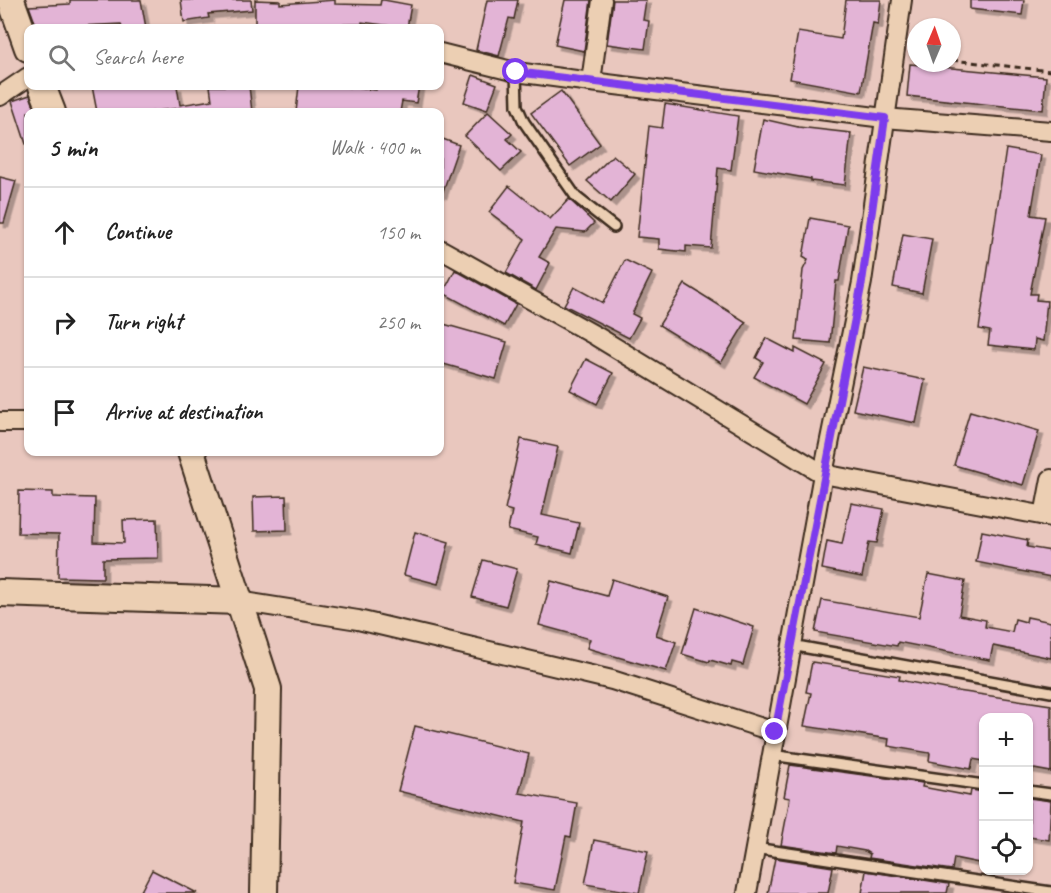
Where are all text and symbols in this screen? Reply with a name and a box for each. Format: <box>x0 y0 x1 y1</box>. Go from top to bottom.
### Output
north arrow <box>907 18 961 72</box>
search box <box>24 24 444 90</box>
icon: search <box>45 41 78 74</box>
text: Search here <box>93 43 183 71</box>
route start <box>502 58 528 84</box>
text: 5 min <box>48 131 97 164</box>
text: Walk · 400 m <box>330 135 420 160</box>
icon: ahead <box>48 216 81 249</box>
text: Continue <box>105 218 171 246</box>
text: 150 m <box>377 220 420 245</box>
icon: right <box>48 306 81 339</box>
text: Turn right <box>105 308 182 336</box>
text: 250 m <box>377 310 420 335</box>
icon: arrive <box>48 396 81 429</box>
text: Arrive at destination <box>105 398 262 426</box>
map controls <box>979 713 1033 875</box>
button: + <box>979 713 1033 767</box>
route end <box>761 718 787 744</box>
button: − <box>979 767 1033 821</box>
button: locate <box>979 821 1033 875</box>

